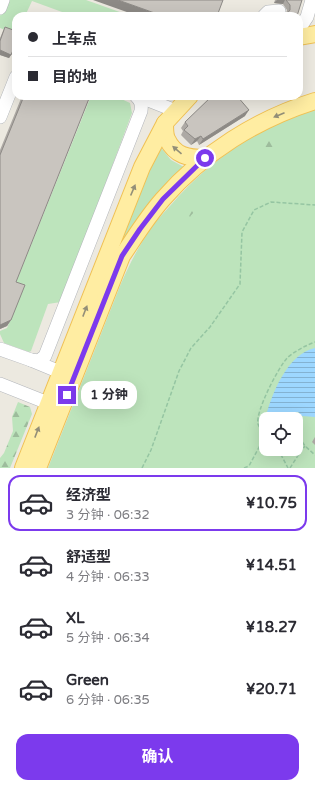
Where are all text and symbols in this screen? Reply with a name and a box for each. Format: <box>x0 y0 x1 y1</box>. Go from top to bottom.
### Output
text: 上车点 <box>52 30 97 48</box>
text: 目的地 <box>52 68 97 86</box>
one-way arrow <box>272 112 284 118</box>
one-way arrow <box>172 145 182 154</box>
route start <box>196 149 214 167</box>
one-way arrow <box>130 183 136 195</box>
one-way arrow <box>82 304 88 316</box>
callout: 1 分钟 <box>81 381 137 409</box>
route end <box>58 386 76 404</box>
text: 1 分钟 <box>90 387 128 403</box>
map controls <box>259 412 303 456</box>
button: locate <box>259 412 303 456</box>
one-way arrow <box>35 425 41 437</box>
icon: car <box>18 485 54 521</box>
text: 经济型 <box>66 486 111 504</box>
text: ¥10.75 <box>246 494 297 512</box>
text: 3 分钟 · 06:32 <box>66 507 150 523</box>
icon: car <box>18 547 54 583</box>
text: 舒适型 <box>66 548 111 566</box>
text: ¥14.51 <box>246 556 297 574</box>
text: 4 分钟 · 06:33 <box>66 569 150 585</box>
icon: car <box>18 609 54 645</box>
text: XL <box>66 609 85 627</box>
text: ¥18.27 <box>246 618 297 636</box>
text: 5 分钟 · 06:34 <box>66 630 150 646</box>
icon: car <box>18 671 54 707</box>
text: Green <box>66 671 109 689</box>
text: ¥20.71 <box>246 680 297 698</box>
text: 6 分钟 · 06:35 <box>66 692 150 708</box>
button: 确认 <box>16 734 299 780</box>

